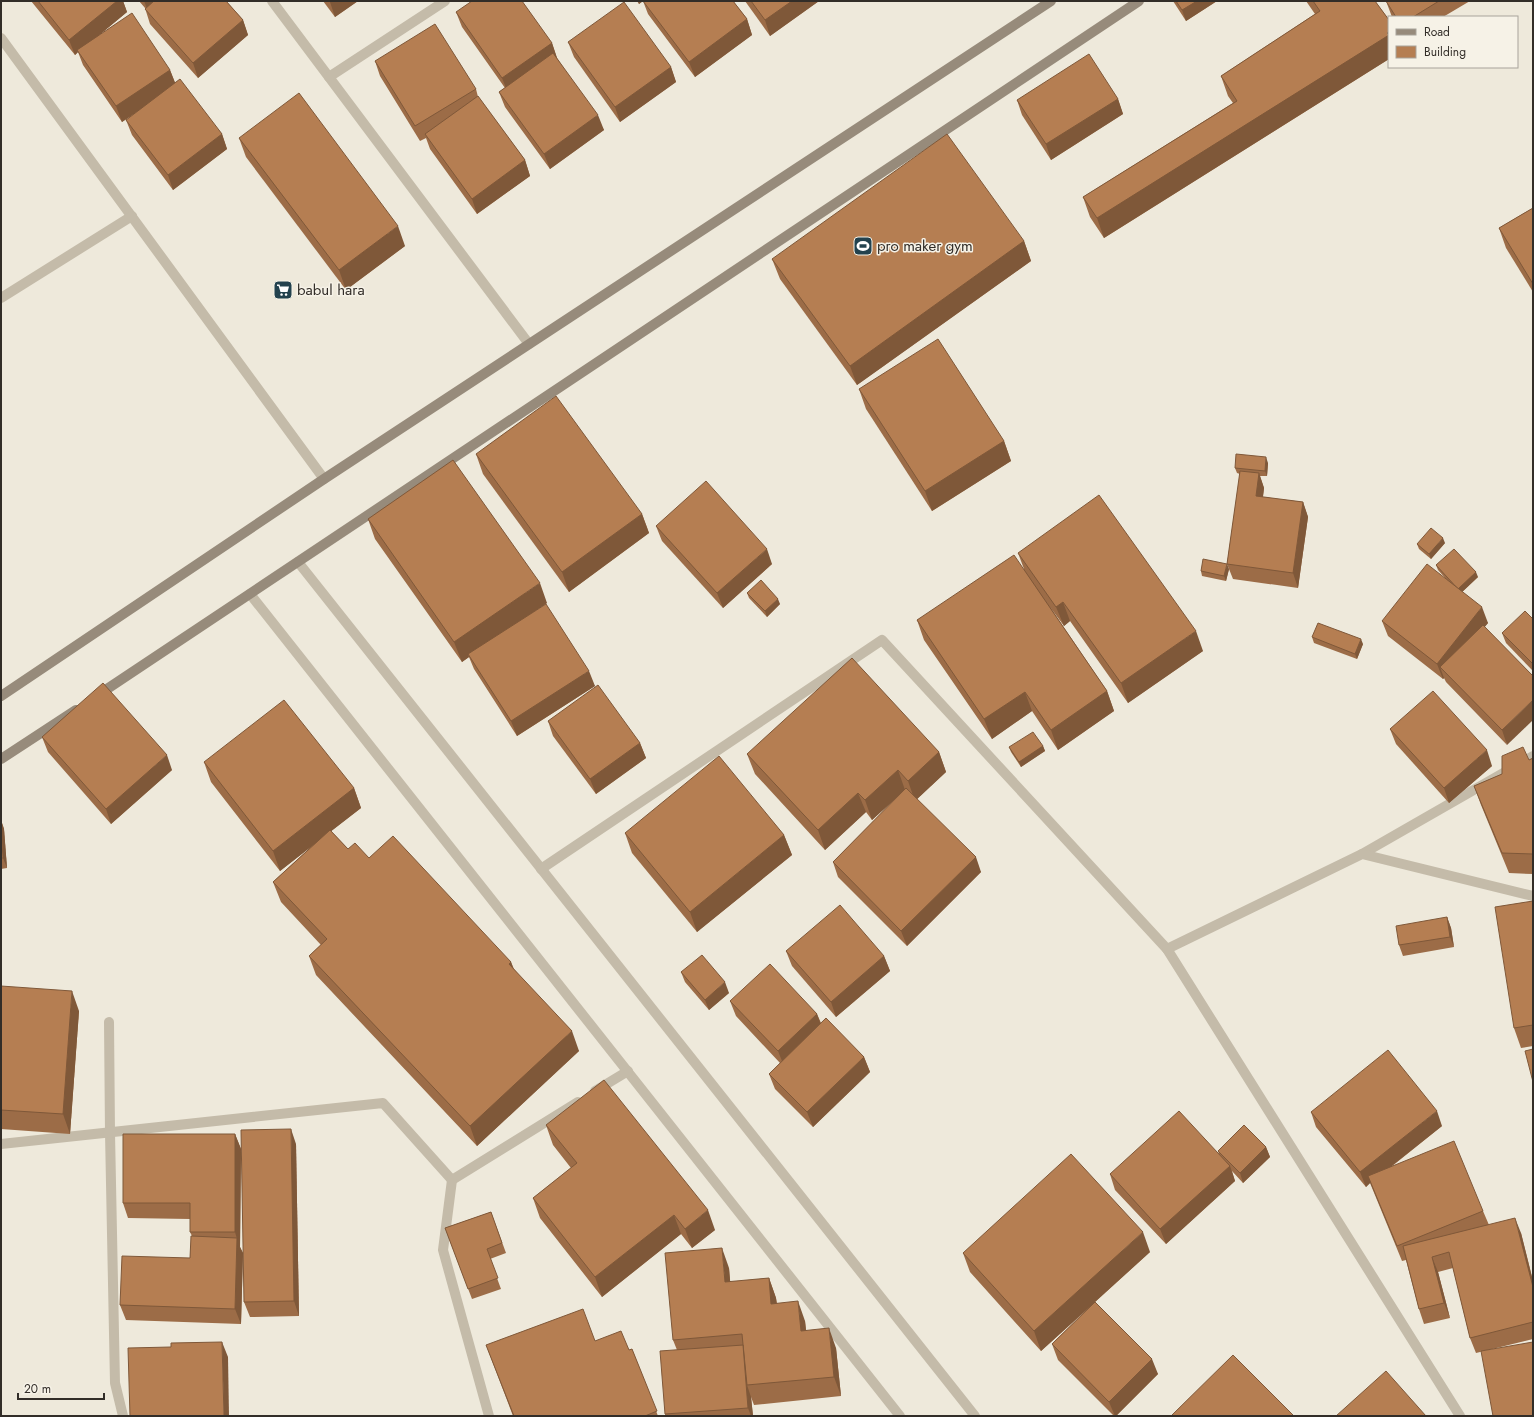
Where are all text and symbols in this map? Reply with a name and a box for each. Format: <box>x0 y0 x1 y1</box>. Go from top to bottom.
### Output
legend <box>1388 16 1518 68</box>
text: Road <box>1424 23 1450 41</box>
text: Building <box>1424 43 1466 61</box>
sports icon: pro maker gym <box>852 235 874 257</box>
place label: pro maker gym <box>877 235 973 257</box>
supermarket icon: babul hara <box>272 279 294 301</box>
place label: babul hara <box>297 279 365 301</box>
scale bar <box>18 1375 104 1401</box>
text: 20 m <box>24 1380 51 1398</box>

